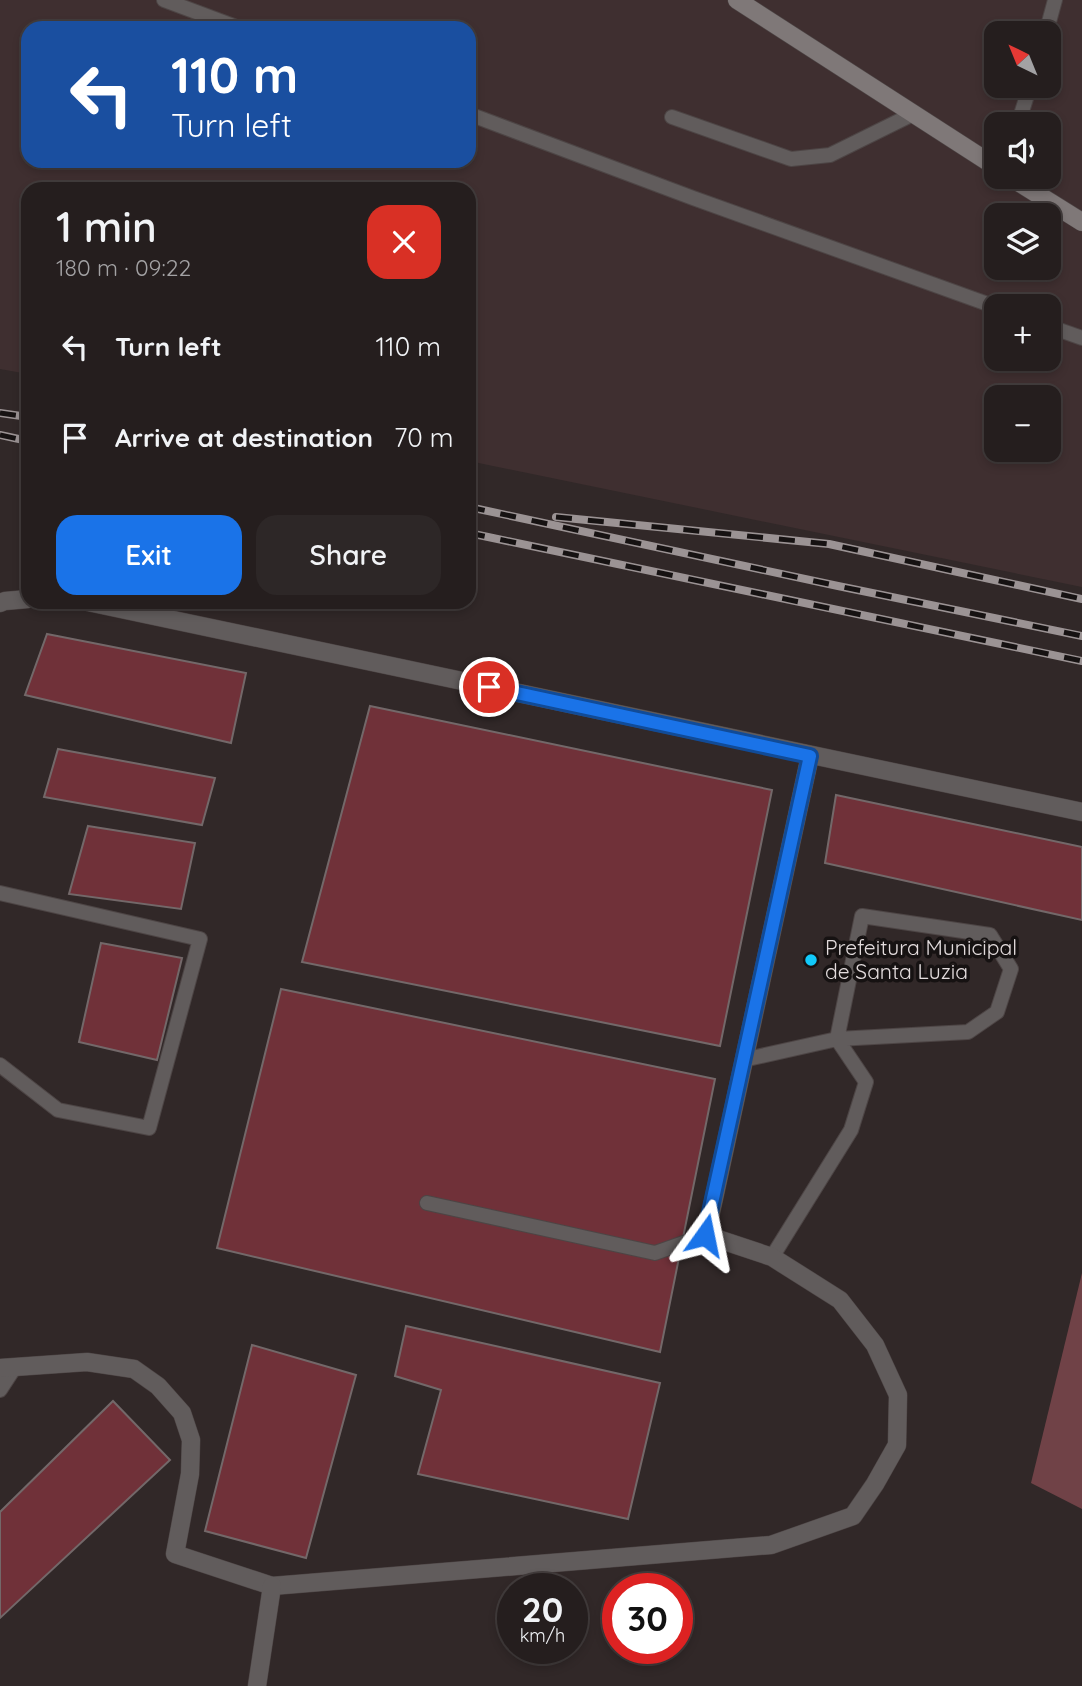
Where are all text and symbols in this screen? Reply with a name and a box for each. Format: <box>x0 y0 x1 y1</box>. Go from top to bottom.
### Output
north arrow <box>984 21 1060 98</box>
map controls <box>984 21 1061 462</box>
text: 110 m <box>171 44 298 105</box>
icon: left <box>56 49 147 140</box>
text: Turn left <box>171 105 292 145</box>
button: sound <box>984 112 1061 189</box>
text: 1 min <box>56 200 157 253</box>
button: layers <box>984 203 1061 280</box>
button: close <box>367 205 441 279</box>
text: 180 m · 09:22 <box>56 253 191 282</box>
button: + <box>984 294 1061 371</box>
icon: left <box>56 328 94 366</box>
text: Turn left <box>115 330 222 363</box>
text: 110 m <box>375 330 441 363</box>
button: − <box>984 385 1061 462</box>
icon: arrive <box>56 419 94 457</box>
text: Arrive at destination <box>115 421 373 454</box>
text: 70 m <box>394 421 454 454</box>
button: Exit <box>56 515 242 595</box>
button: Share <box>256 515 441 595</box>
pin <box>459 657 519 717</box>
icon: arrive <box>470 668 508 706</box>
place label: Prefeitura Municipal de Santa Luzia <box>825 934 1017 984</box>
marker: Prefeitura Municipal de Santa Luzia <box>803 952 819 968</box>
position arrow <box>668 1198 742 1272</box>
speed limit sign: 30 <box>602 1573 693 1664</box>
text: 20 <box>522 1587 563 1631</box>
text: km/h <box>520 1624 565 1647</box>

